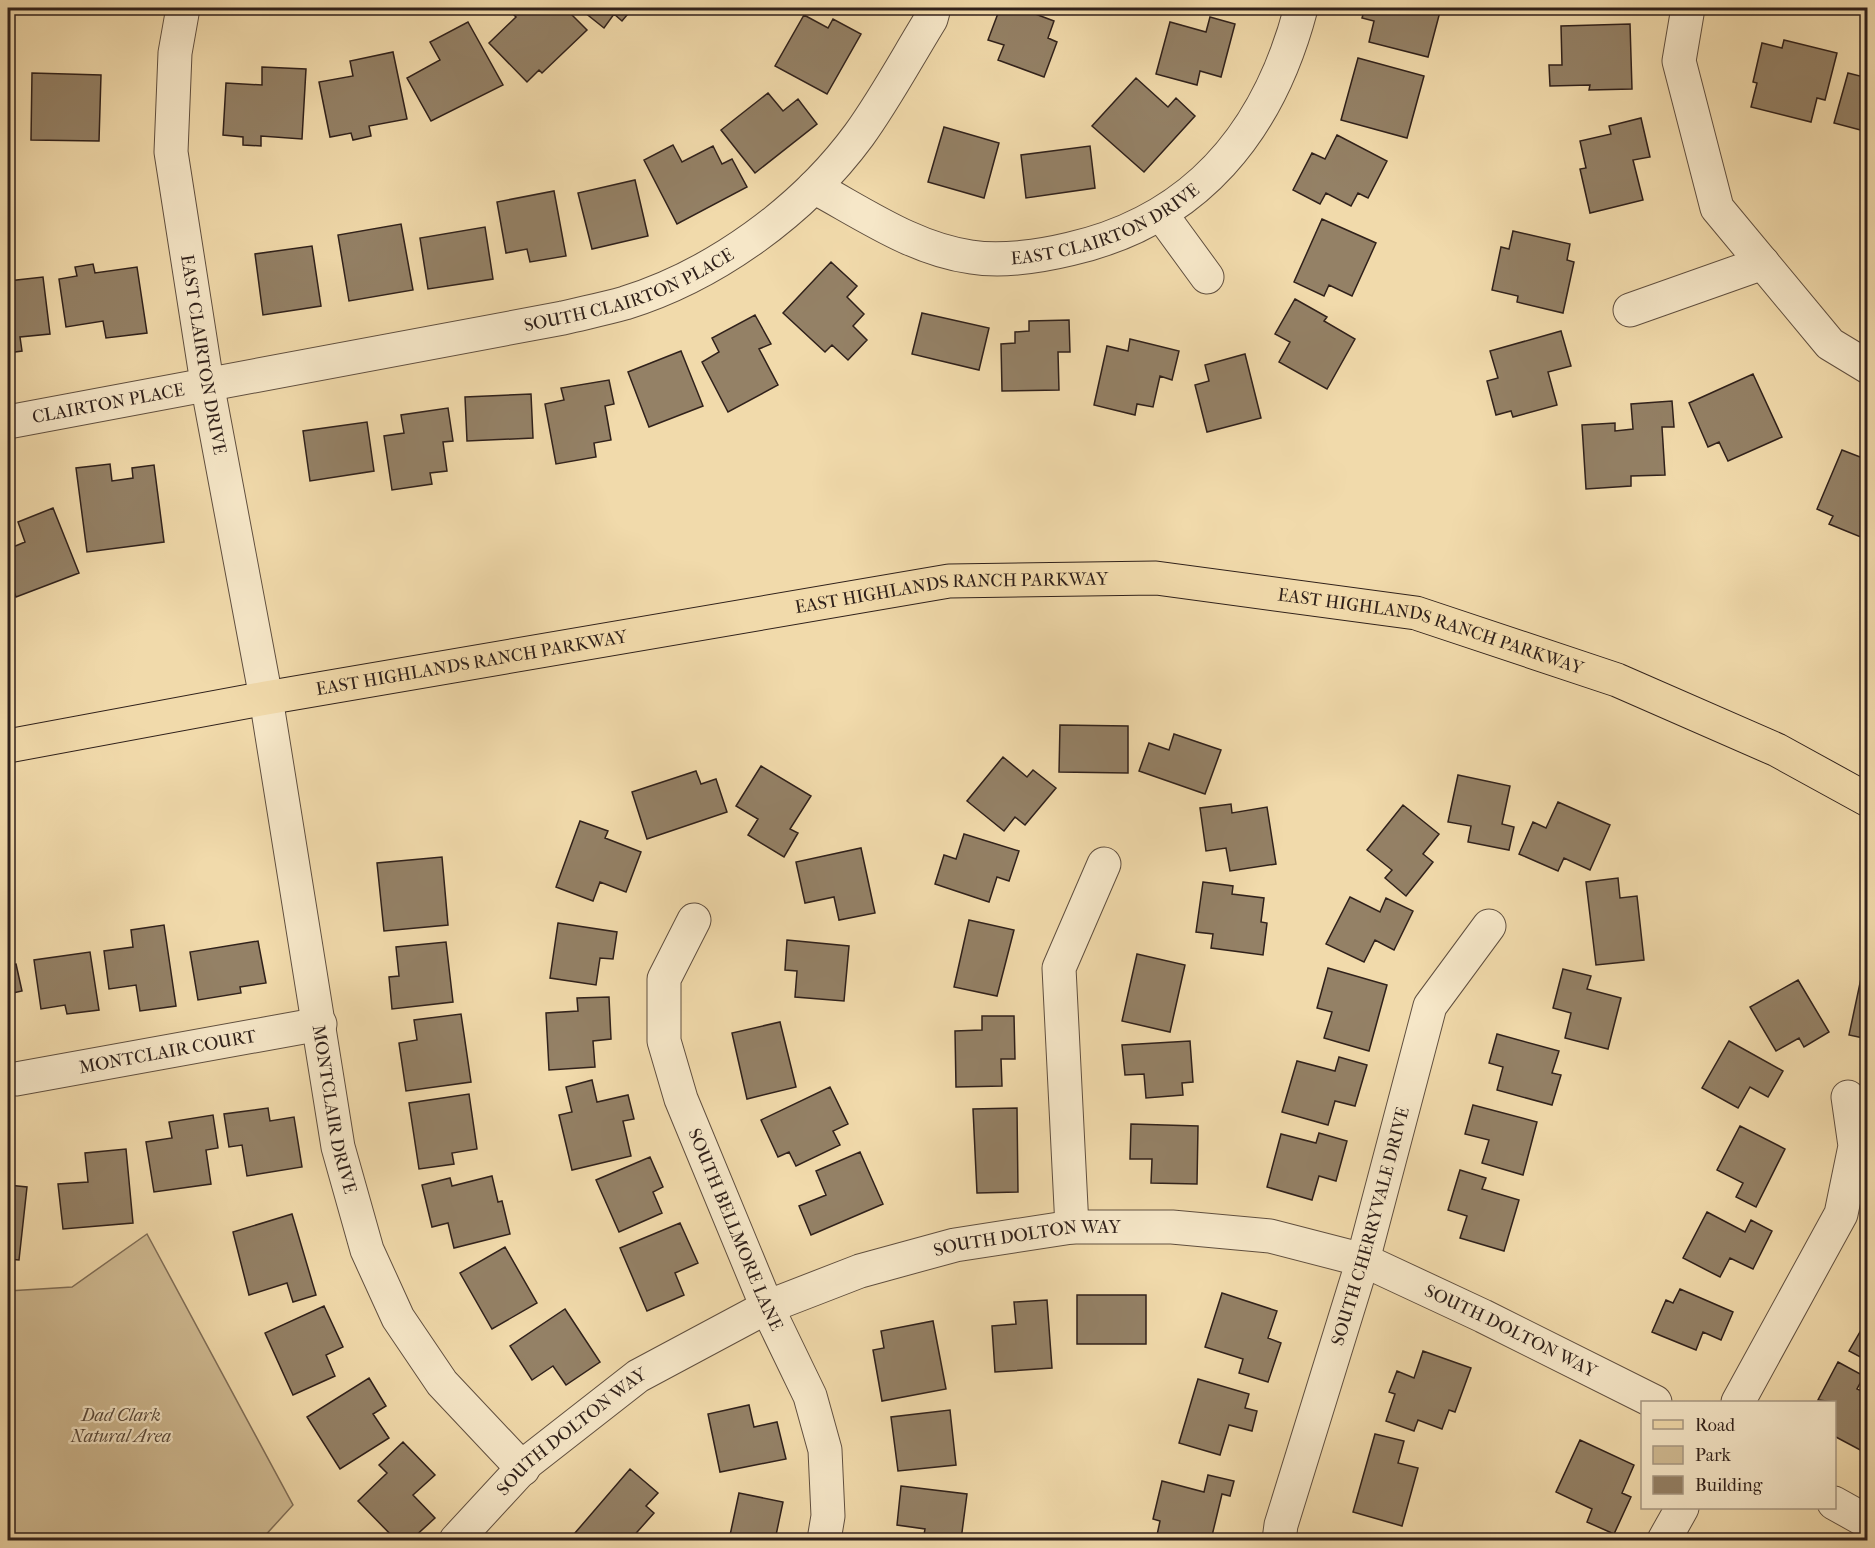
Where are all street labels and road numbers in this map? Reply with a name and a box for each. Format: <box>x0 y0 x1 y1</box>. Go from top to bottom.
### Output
street label: EAST CLAIRTON DRIVE <box>1010 179 1203 269</box>
street label: SOUTH CLAIRTON PLACE <box>522 244 737 336</box>
street label: EAST CLAIRTON DRIVE <box>177 253 231 456</box>
street label: CLAIRTON PLACE <box>30 379 186 428</box>
street label: EAST HIGHLANDS RANCH PARKWAY <box>793 568 1109 618</box>
street label: EAST HIGHLANDS RANCH PARKWAY <box>1276 584 1587 679</box>
street label: EAST HIGHLANDS RANCH PARKWAY <box>314 626 630 700</box>
street label: MONTCLAIR DRIVE <box>308 1023 361 1196</box>
street label: MONTCLAIR COURT <box>77 1025 259 1078</box>
street label: SOUTH CHERRYVALE DRIVE <box>1327 1105 1413 1348</box>
street label: SOUTH BELLMORE LANE <box>684 1125 787 1334</box>
street label: SOUTH DOLTON WAY <box>931 1216 1122 1261</box>
street label: SOUTH DOLTON WAY <box>1421 1280 1601 1382</box>
street label: SOUTH DOLTON WAY <box>492 1363 650 1500</box>

